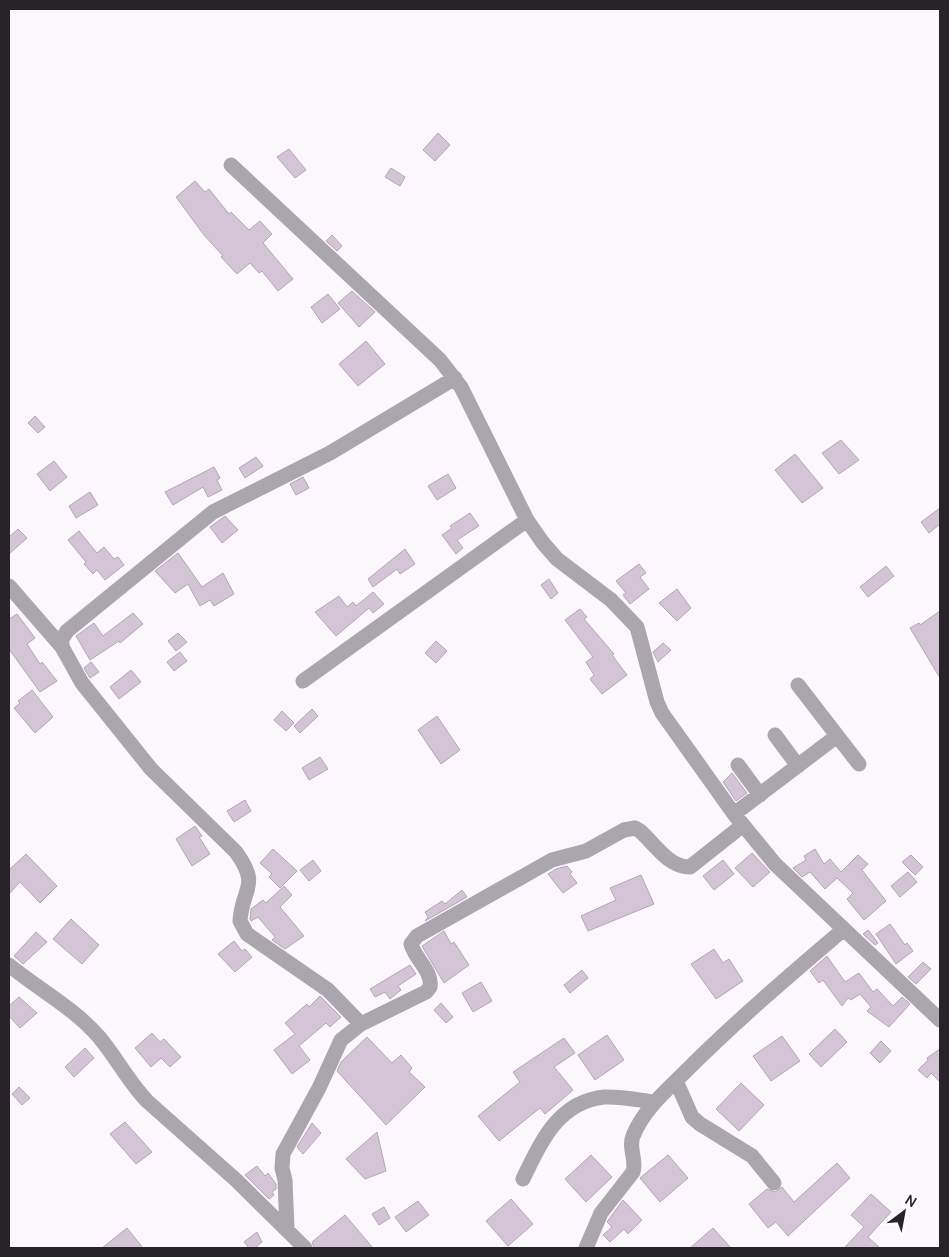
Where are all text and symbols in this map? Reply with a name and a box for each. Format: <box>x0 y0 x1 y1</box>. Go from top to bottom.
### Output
north arrow <box>879 1187 929 1237</box>
text: N <box>902 1190 920 1211</box>

